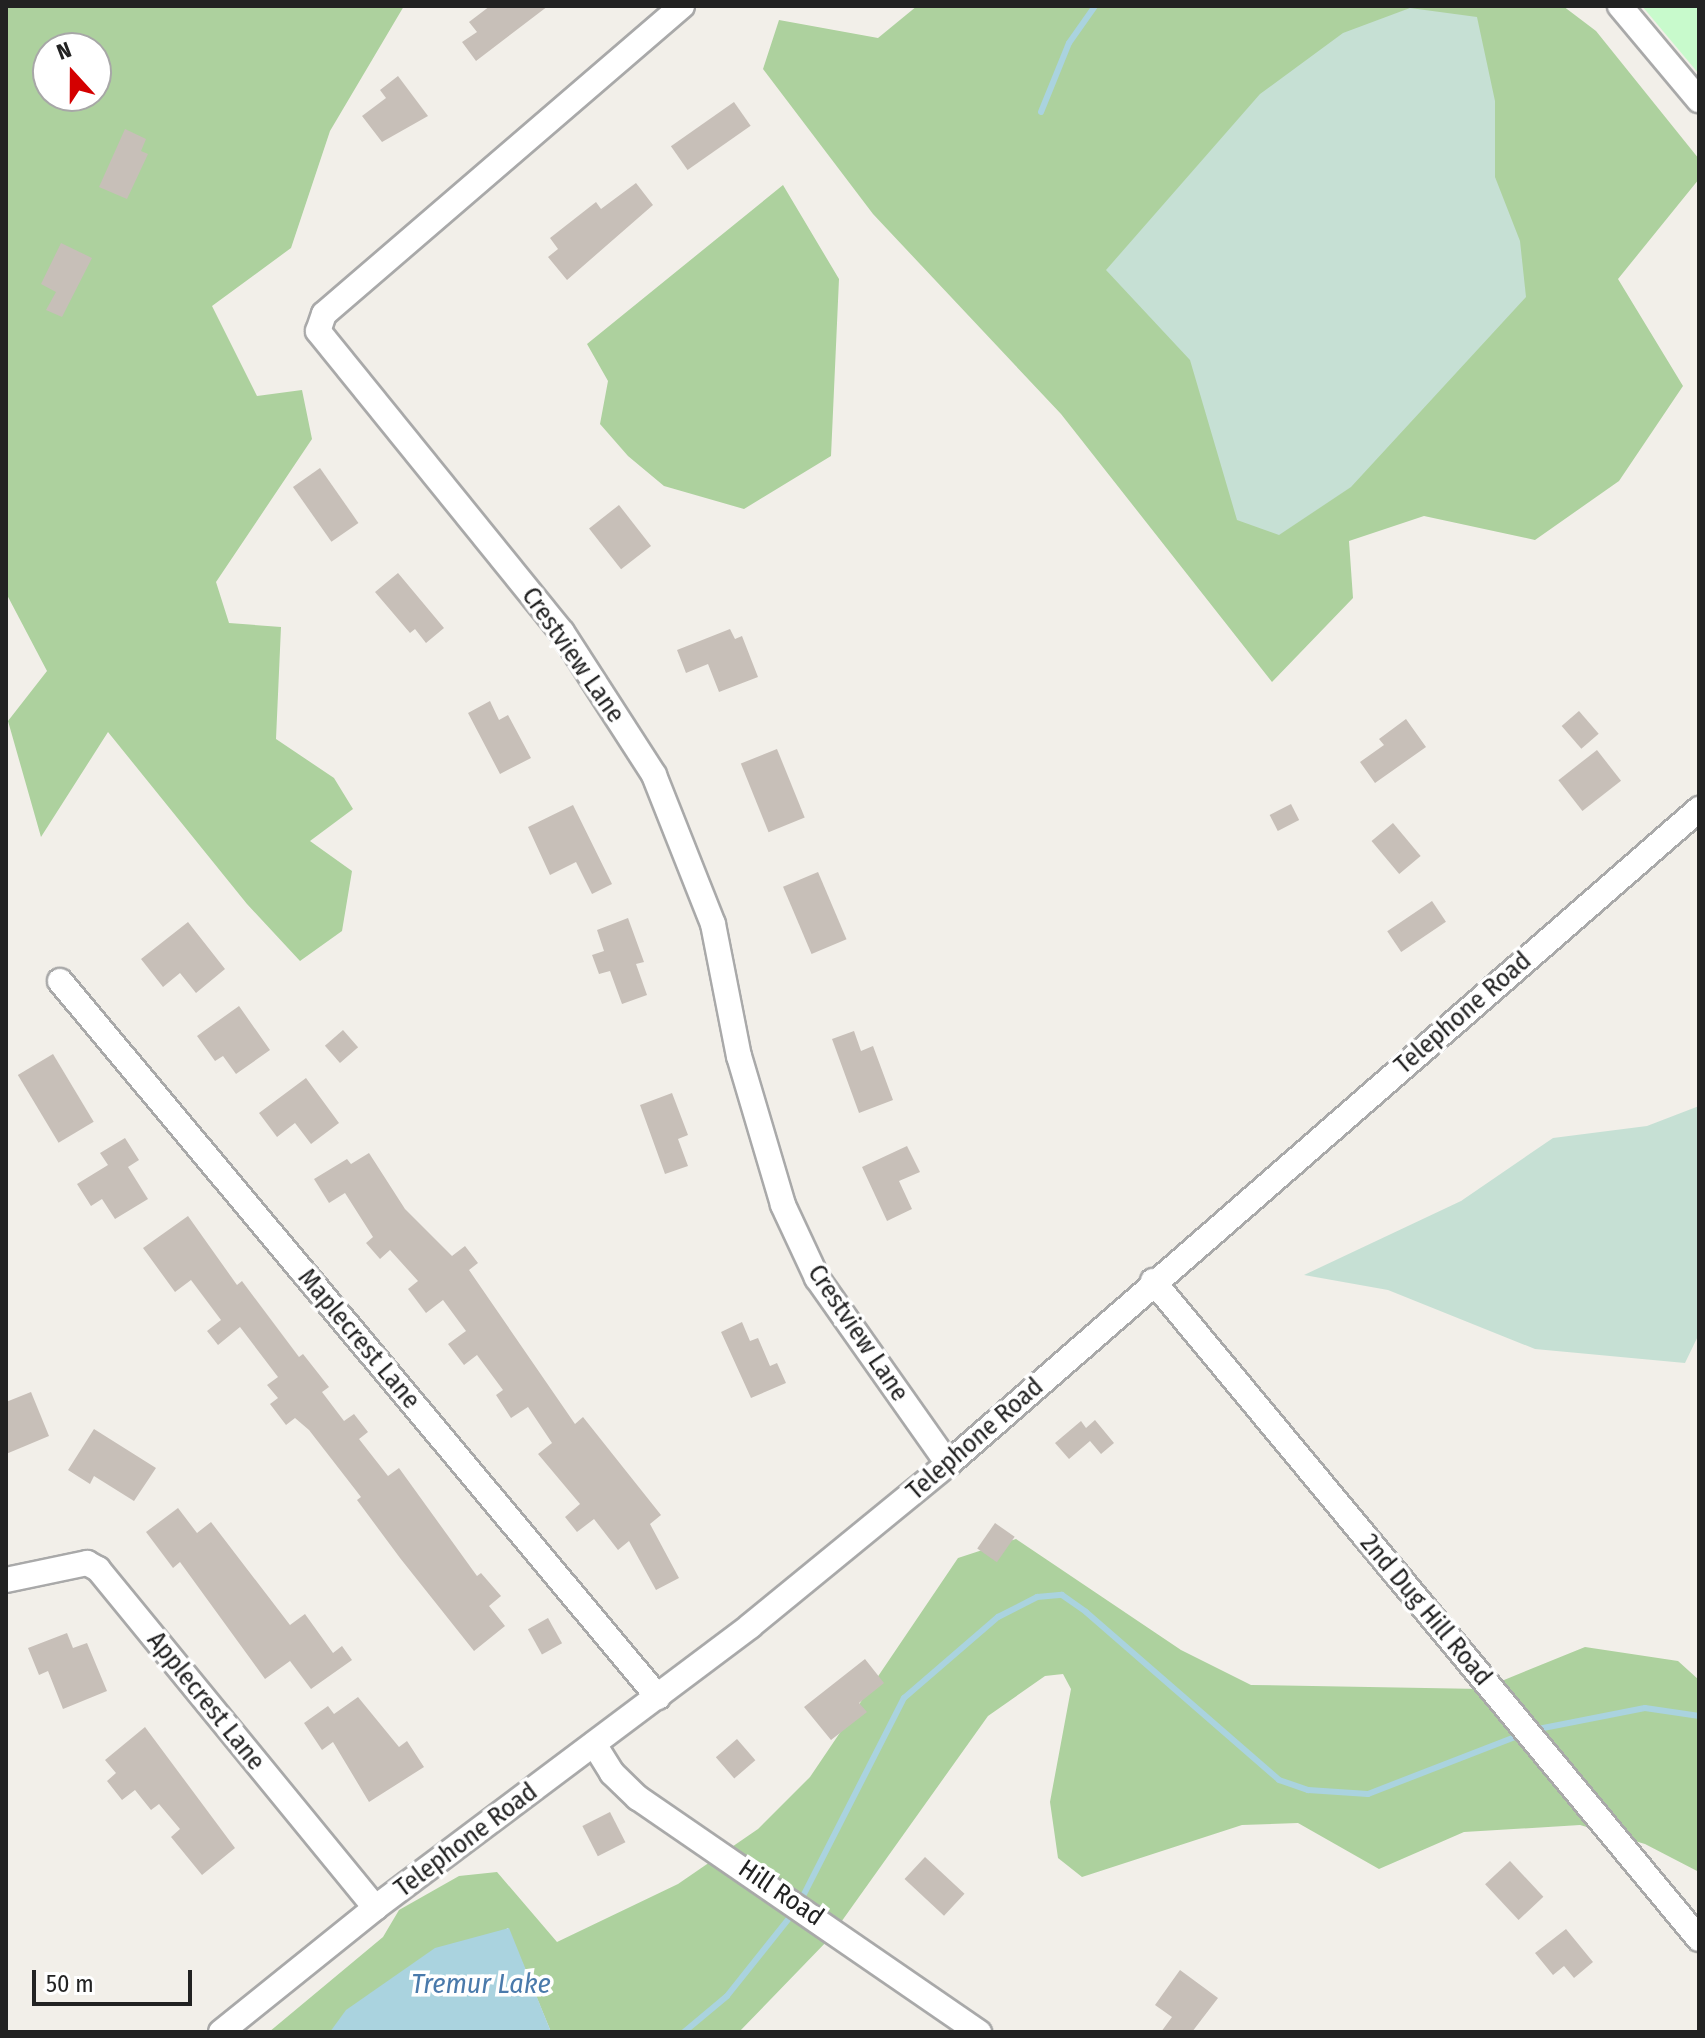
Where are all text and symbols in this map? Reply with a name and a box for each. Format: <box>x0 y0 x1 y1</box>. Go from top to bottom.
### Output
north arrow <box>32 32 112 112</box>
text: N <box>53 36 75 66</box>
street label: Crestview Lane <box>515 581 631 729</box>
street label: Telephone Road <box>1388 945 1538 1081</box>
street label: Crestview Lane <box>801 1259 915 1407</box>
street label: Maplecrest Lane <box>291 1263 427 1415</box>
street label: Telephone Road <box>900 1371 1050 1507</box>
street label: 2nd Dug Hill Road <box>1354 1528 1498 1692</box>
street label: Applecrest Lane <box>141 1625 271 1777</box>
street label: Telephone Road <box>388 1776 544 1904</box>
street label: Hill Road <box>732 1853 830 1933</box>
scale bar <box>36 1954 196 2004</box>
water label: Tremur Lake <box>411 1967 551 2001</box>
text: 50 m <box>46 1970 94 1998</box>

